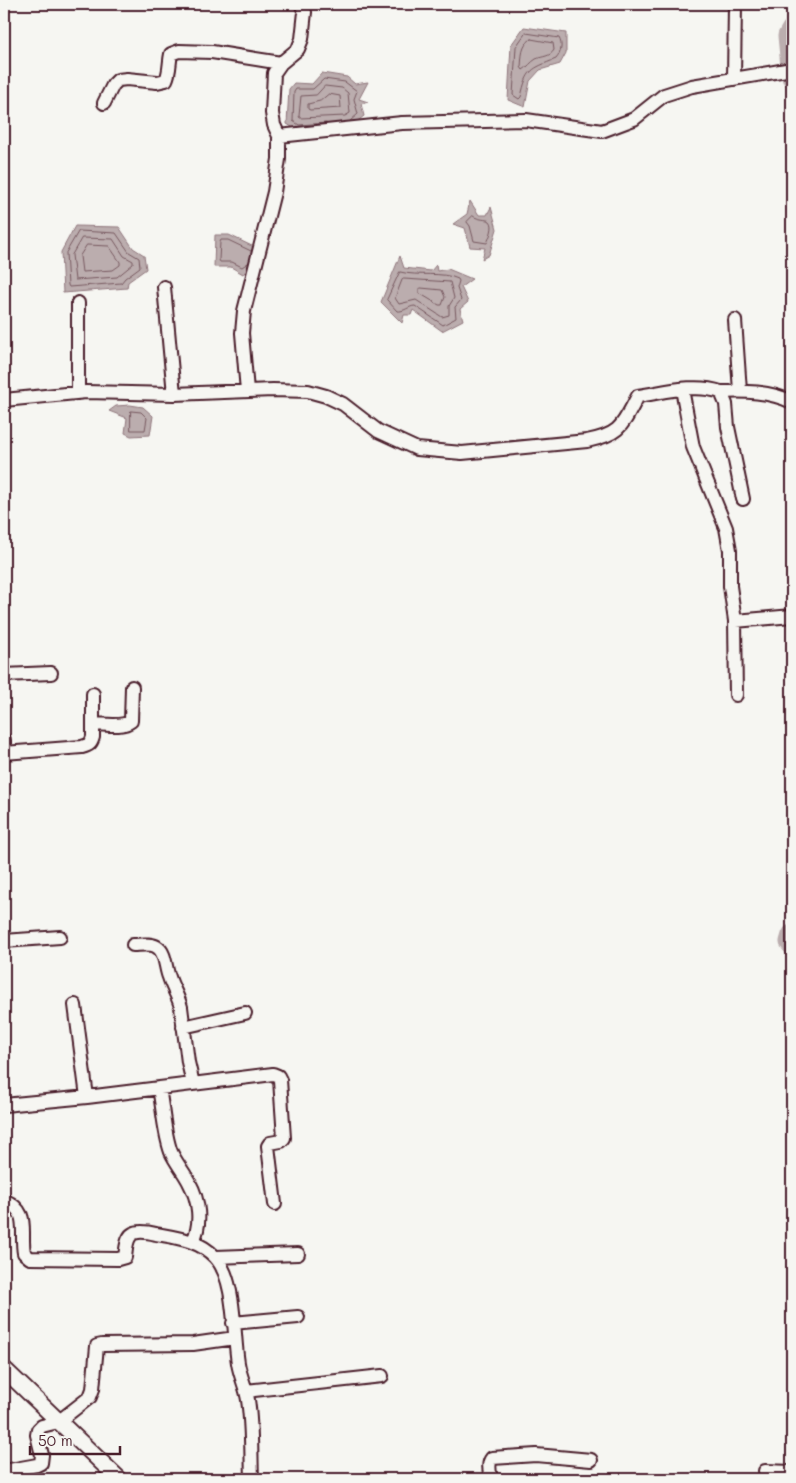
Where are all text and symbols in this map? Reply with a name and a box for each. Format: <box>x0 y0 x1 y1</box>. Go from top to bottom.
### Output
scale bar <box>30 1423 120 1455</box>
text: 50 m <box>38 1430 73 1450</box>

